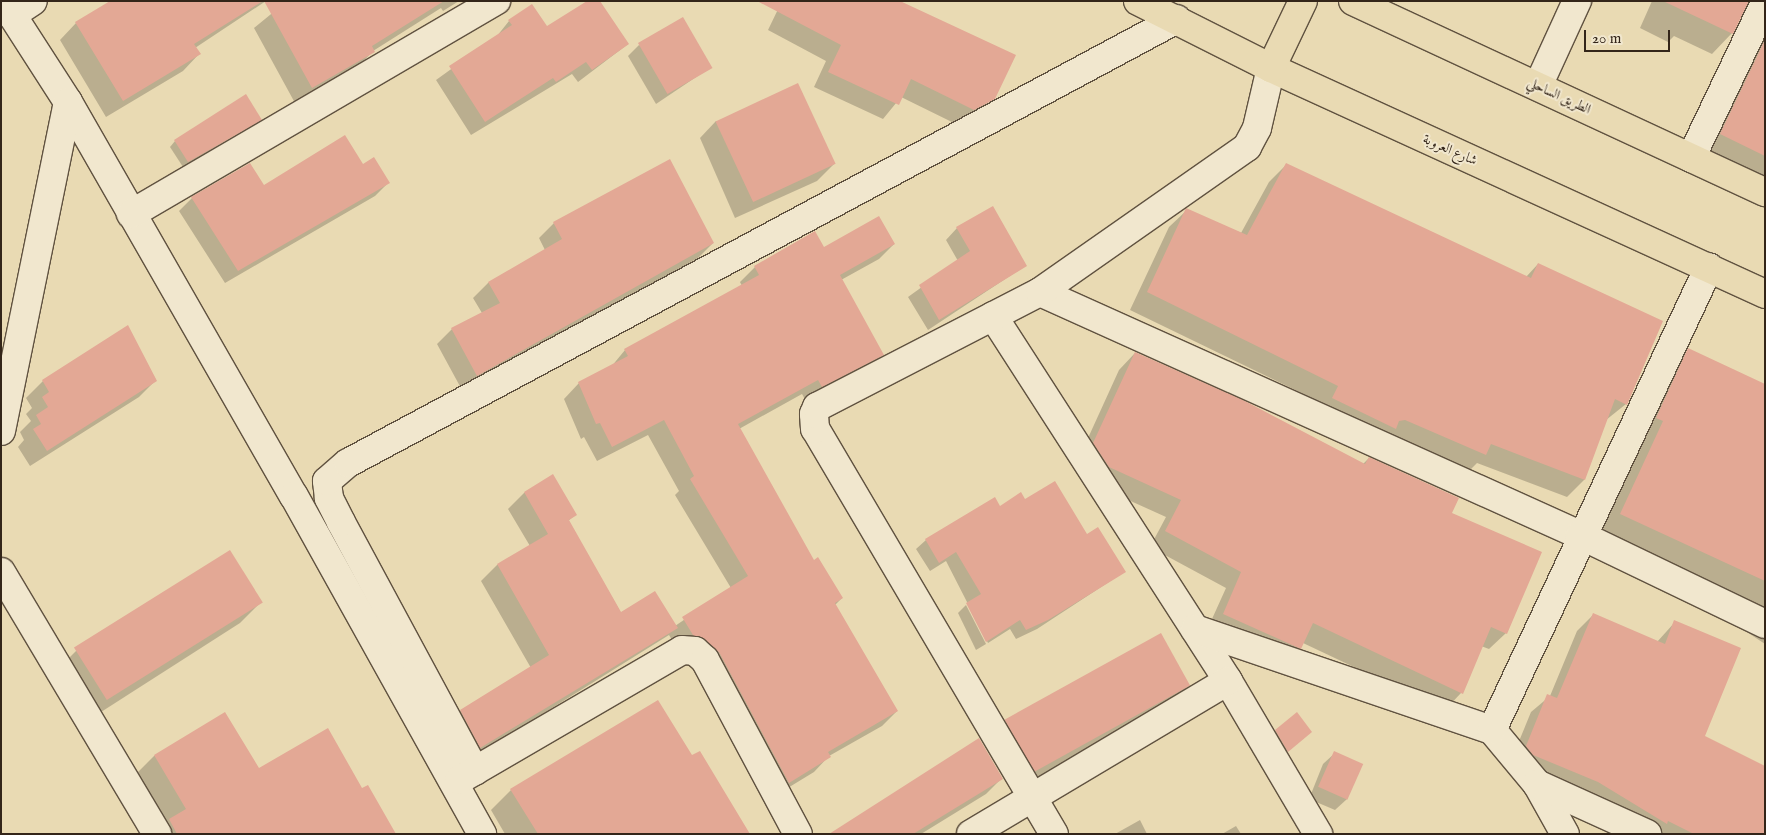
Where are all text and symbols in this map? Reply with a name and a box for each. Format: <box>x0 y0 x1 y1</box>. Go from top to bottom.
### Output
scale bar <box>1586 20 1672 52</box>
text: 20 m <box>1592 29 1621 48</box>
street label: الطريق الساحلي <box>1524 74 1594 118</box>
street label: شارع العروبة <box>1420 131 1480 169</box>

